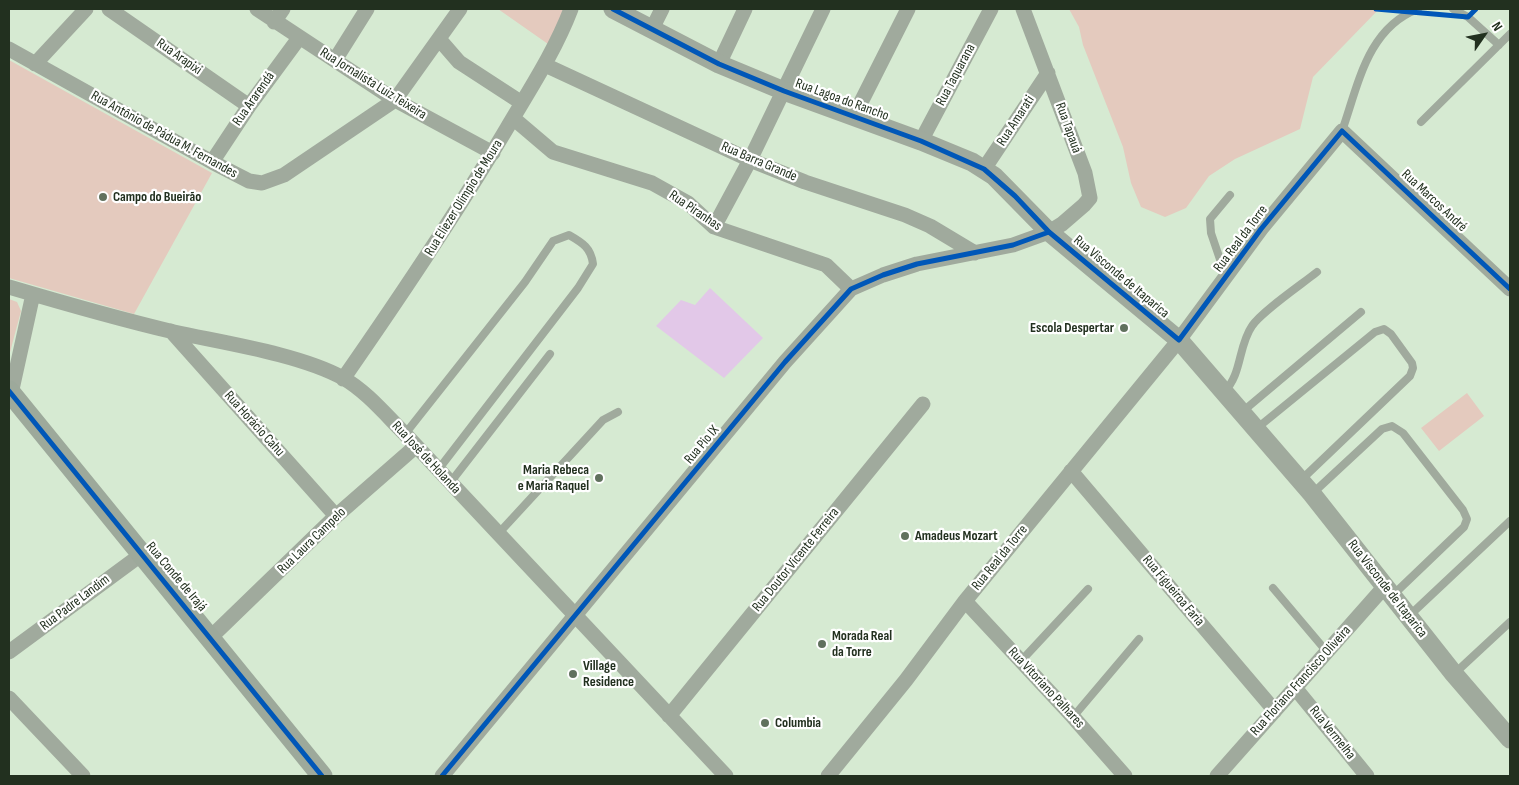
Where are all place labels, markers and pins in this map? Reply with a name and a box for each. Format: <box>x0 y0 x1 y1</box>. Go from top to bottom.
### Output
place label: Campo do Bueirão <box>113 189 201 205</box>
marker: Campo do Bueirão <box>97 191 109 203</box>
place label: Escola Despertar <box>1030 320 1114 336</box>
marker: Escola Despertar <box>1118 322 1130 334</box>
place label: Maria Rebeca e Maria Raquel <box>518 462 589 494</box>
marker: Maria Rebeca e Maria Raquel <box>593 472 605 484</box>
place label: Amadeus Mozart <box>915 528 998 544</box>
marker: Amadeus Mozart <box>899 530 911 542</box>
place label: Morada Real da Torre <box>832 628 892 660</box>
marker: Morada Real da Torre <box>816 638 828 650</box>
place label: Village Residence <box>583 658 634 690</box>
marker: Village Residence <box>567 668 579 680</box>
place label: Columbia <box>775 715 821 731</box>
marker: Columbia <box>759 717 771 729</box>

